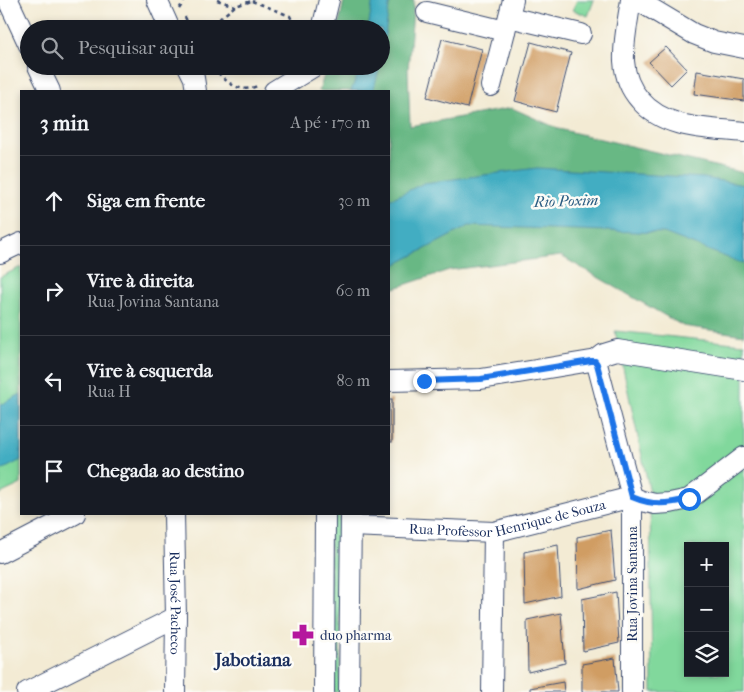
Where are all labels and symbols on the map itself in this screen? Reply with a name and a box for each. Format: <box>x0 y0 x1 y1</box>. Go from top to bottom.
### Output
water label: Rio Poxim <box>532 191 599 211</box>
route end <box>413 370 436 393</box>
route start <box>678 488 701 511</box>
street label: Rua Professor Henrique de Souza <box>409 496 608 541</box>
street label: Rua Jovina Santana <box>624 526 641 642</box>
street label: Rua José Pacheco <box>166 551 184 655</box>
pharmacy icon: duo pharma <box>290 622 316 648</box>
place label: duo pharma <box>320 627 392 644</box>
district label: Jabotiana <box>213 649 292 671</box>

